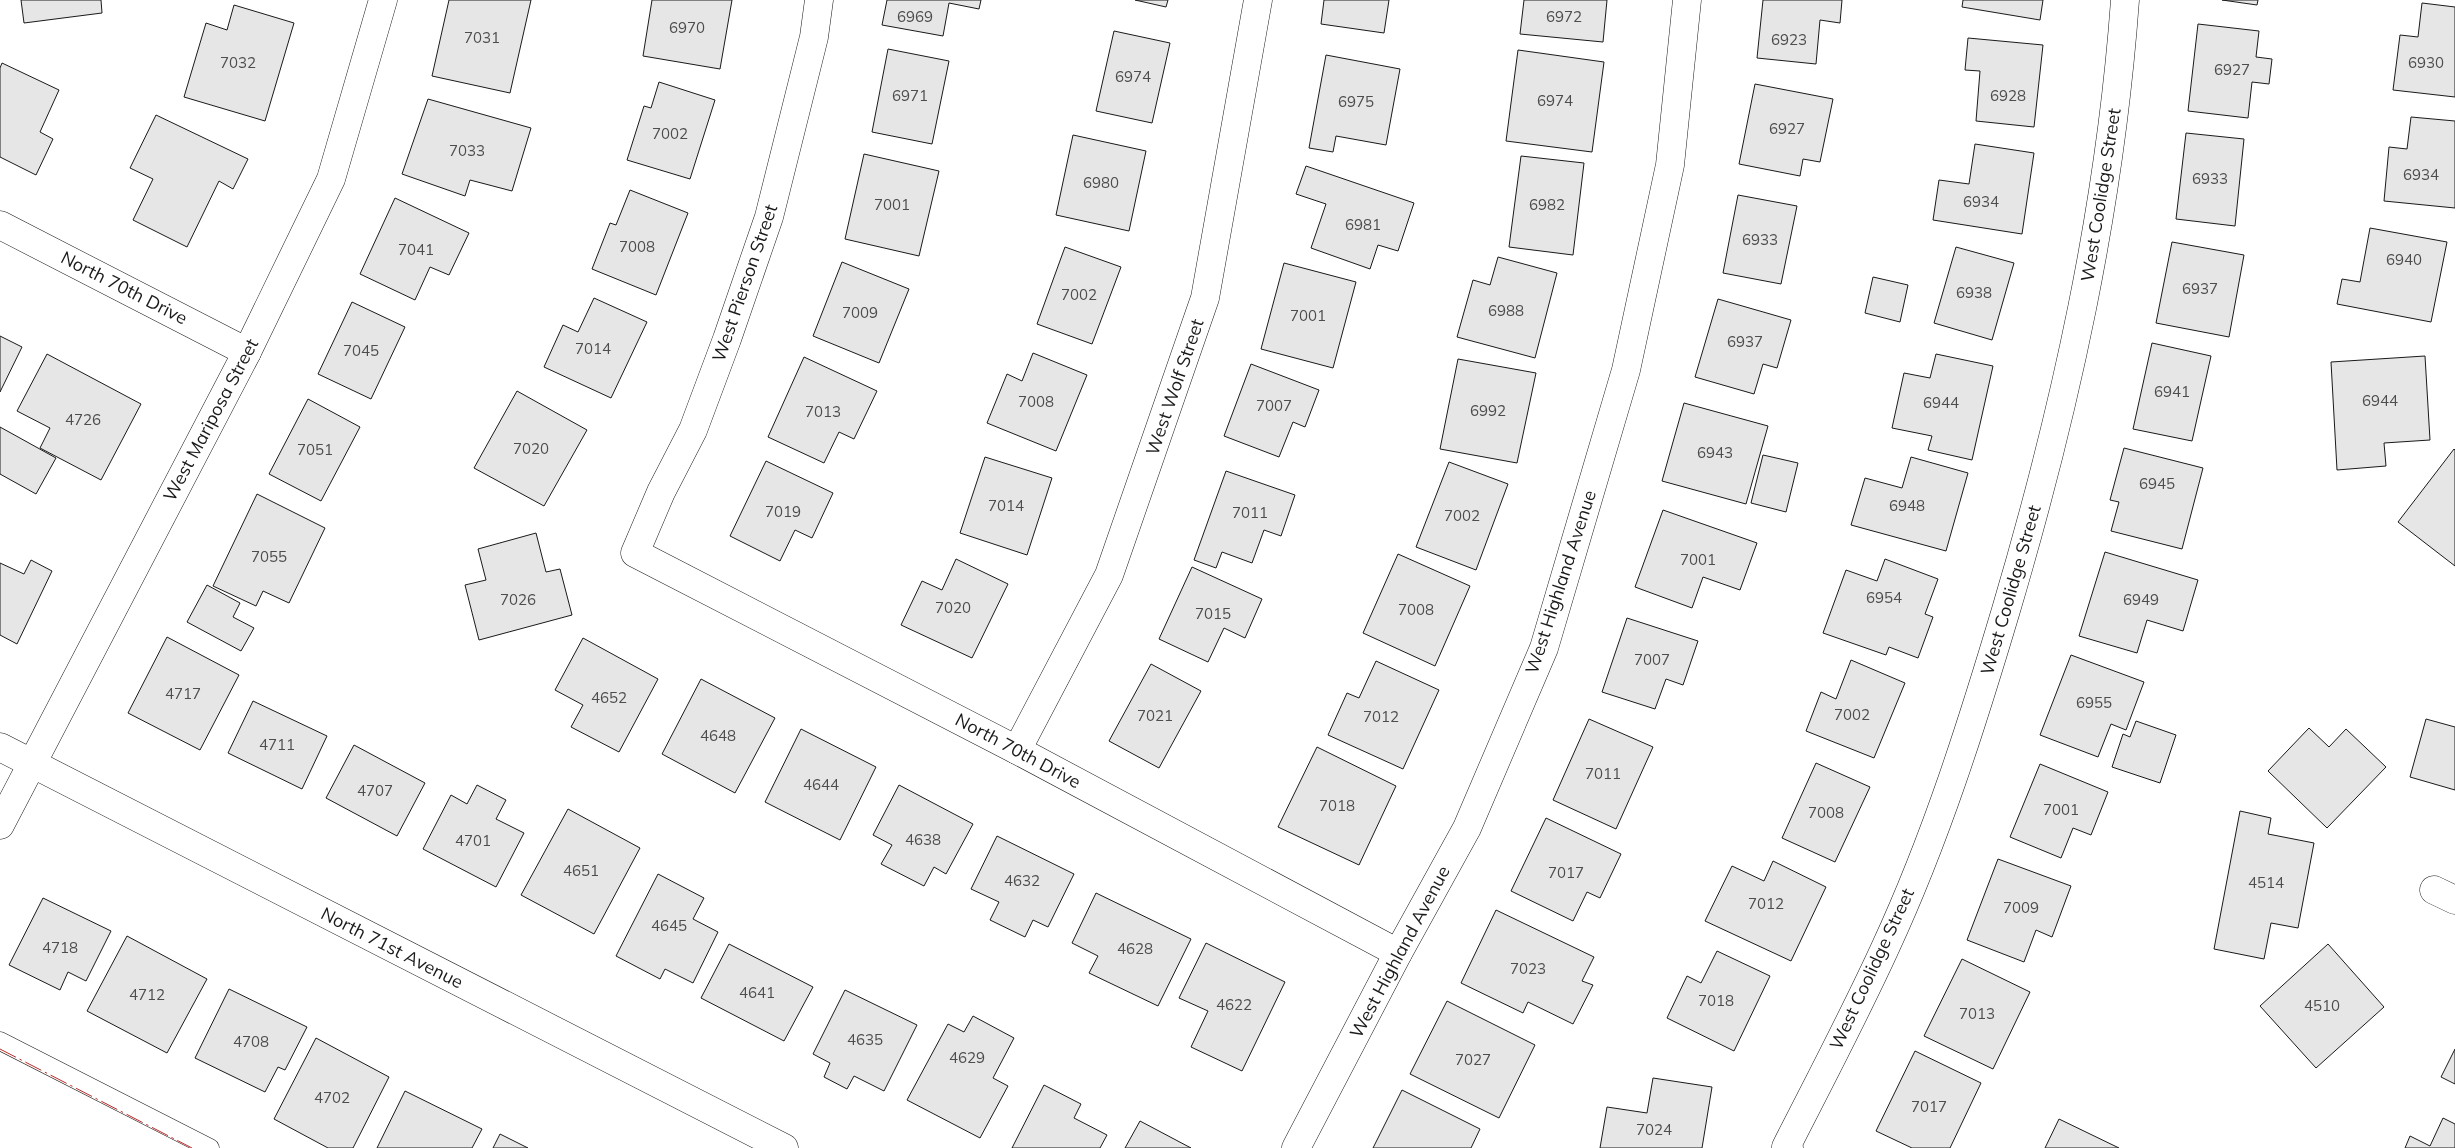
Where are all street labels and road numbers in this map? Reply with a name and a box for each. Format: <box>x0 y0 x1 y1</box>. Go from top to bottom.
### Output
street label: West Coolidge Street <box>2075 107 2126 283</box>
street label: West Pierson Street <box>707 201 782 365</box>
street label: North 70th Drive <box>57 246 191 329</box>
street label: West Wolf Street <box>1140 316 1209 458</box>
street label: West Mariposa Street <box>158 334 263 505</box>
street label: West Highland Avenue <box>1520 487 1601 677</box>
street label: West Coolidge Street <box>1975 502 2046 677</box>
street label: North 70th Drive <box>952 708 1085 793</box>
street label: West Highland Avenue <box>1344 862 1455 1042</box>
street label: West Coolidge Street <box>1824 884 1919 1053</box>
street label: North 71st Avenue <box>317 902 467 993</box>

